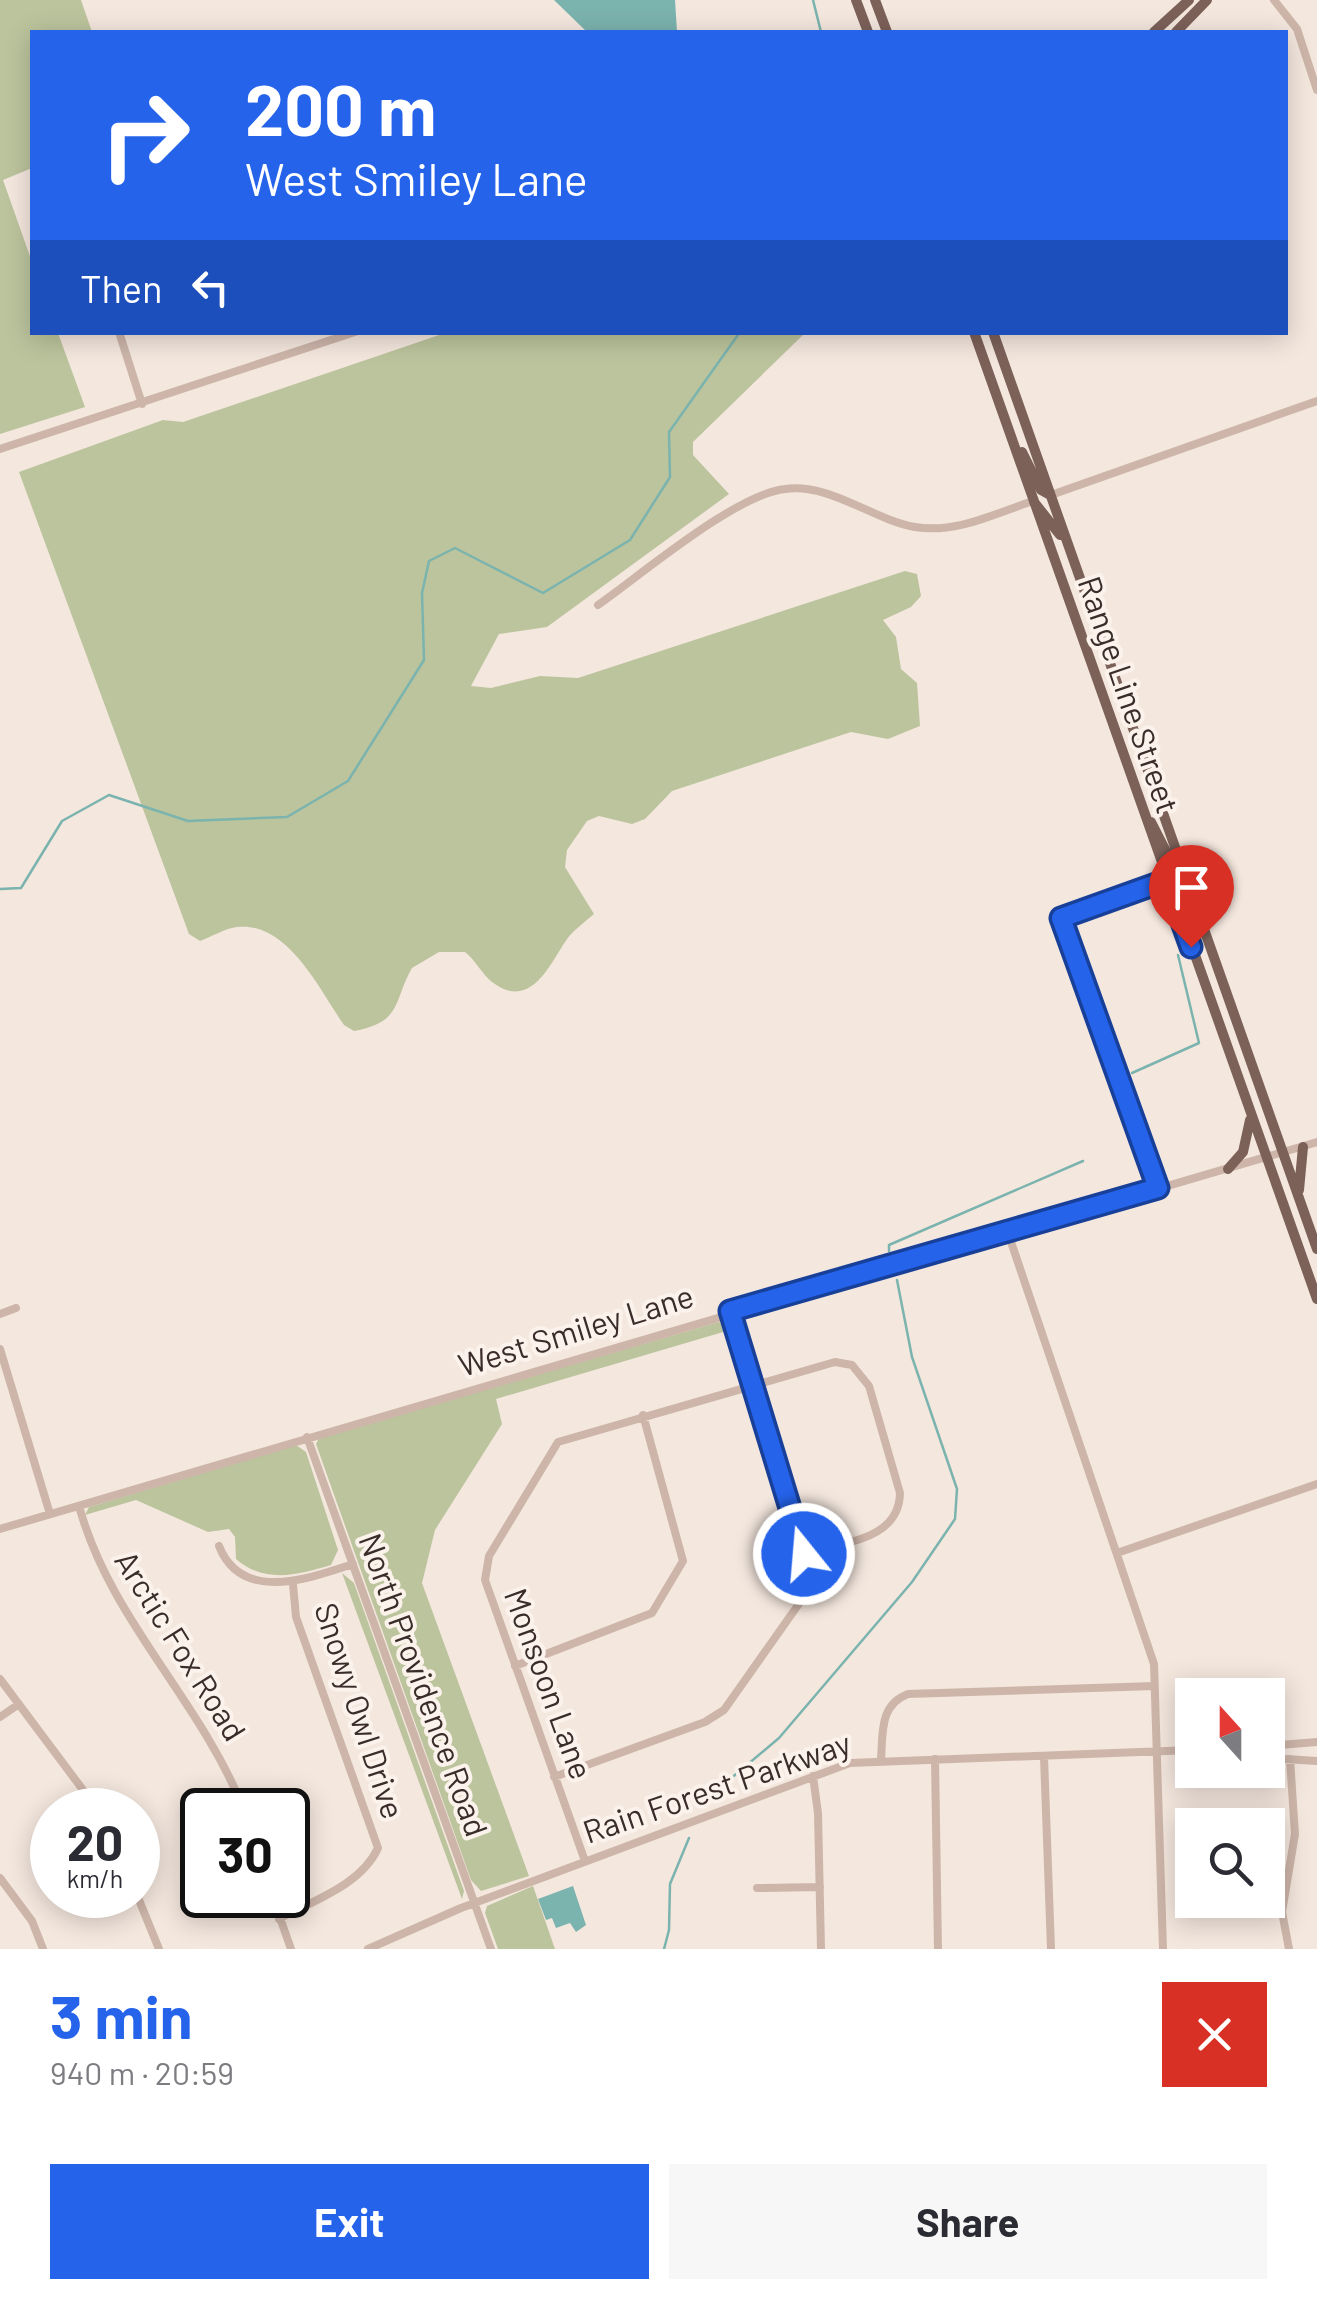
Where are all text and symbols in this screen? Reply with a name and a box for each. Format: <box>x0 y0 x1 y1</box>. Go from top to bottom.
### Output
text: 200 m <box>245 66 436 150</box>
icon: right <box>80 70 210 200</box>
text: West Smiley Lane <box>245 151 588 205</box>
icon: left <box>183 260 238 315</box>
text: Then <box>80 265 163 311</box>
street label: Range Line Street <box>1072 571 1188 818</box>
pin <box>1149 845 1234 948</box>
icon: arrive <box>1164 860 1219 915</box>
street label: West Smiley Lane <box>453 1275 698 1383</box>
position arrow <box>752 1502 856 1606</box>
street label: North Providence Road <box>352 1528 497 1841</box>
street label: Arctic Fox Road <box>108 1543 255 1747</box>
street label: Monsoon Lane <box>498 1583 602 1784</box>
street label: Snowy Owl Drive <box>308 1598 414 1823</box>
north arrow <box>1175 1678 1285 1788</box>
map controls <box>1175 1678 1285 1918</box>
street label: Rain Forest Parkway <box>578 1722 855 1850</box>
speed limit sign: 30 <box>180 1788 310 1918</box>
button: search <box>1175 1808 1285 1918</box>
text: 20 <box>67 1811 123 1871</box>
text: km/h <box>67 1863 123 1893</box>
text: 3 min <box>50 1979 193 2051</box>
button: close <box>1162 1982 1267 2087</box>
text: 940 m · 20:59 <box>50 2053 234 2091</box>
button: Exit <box>50 2164 649 2279</box>
button: Share <box>669 2164 1267 2279</box>

